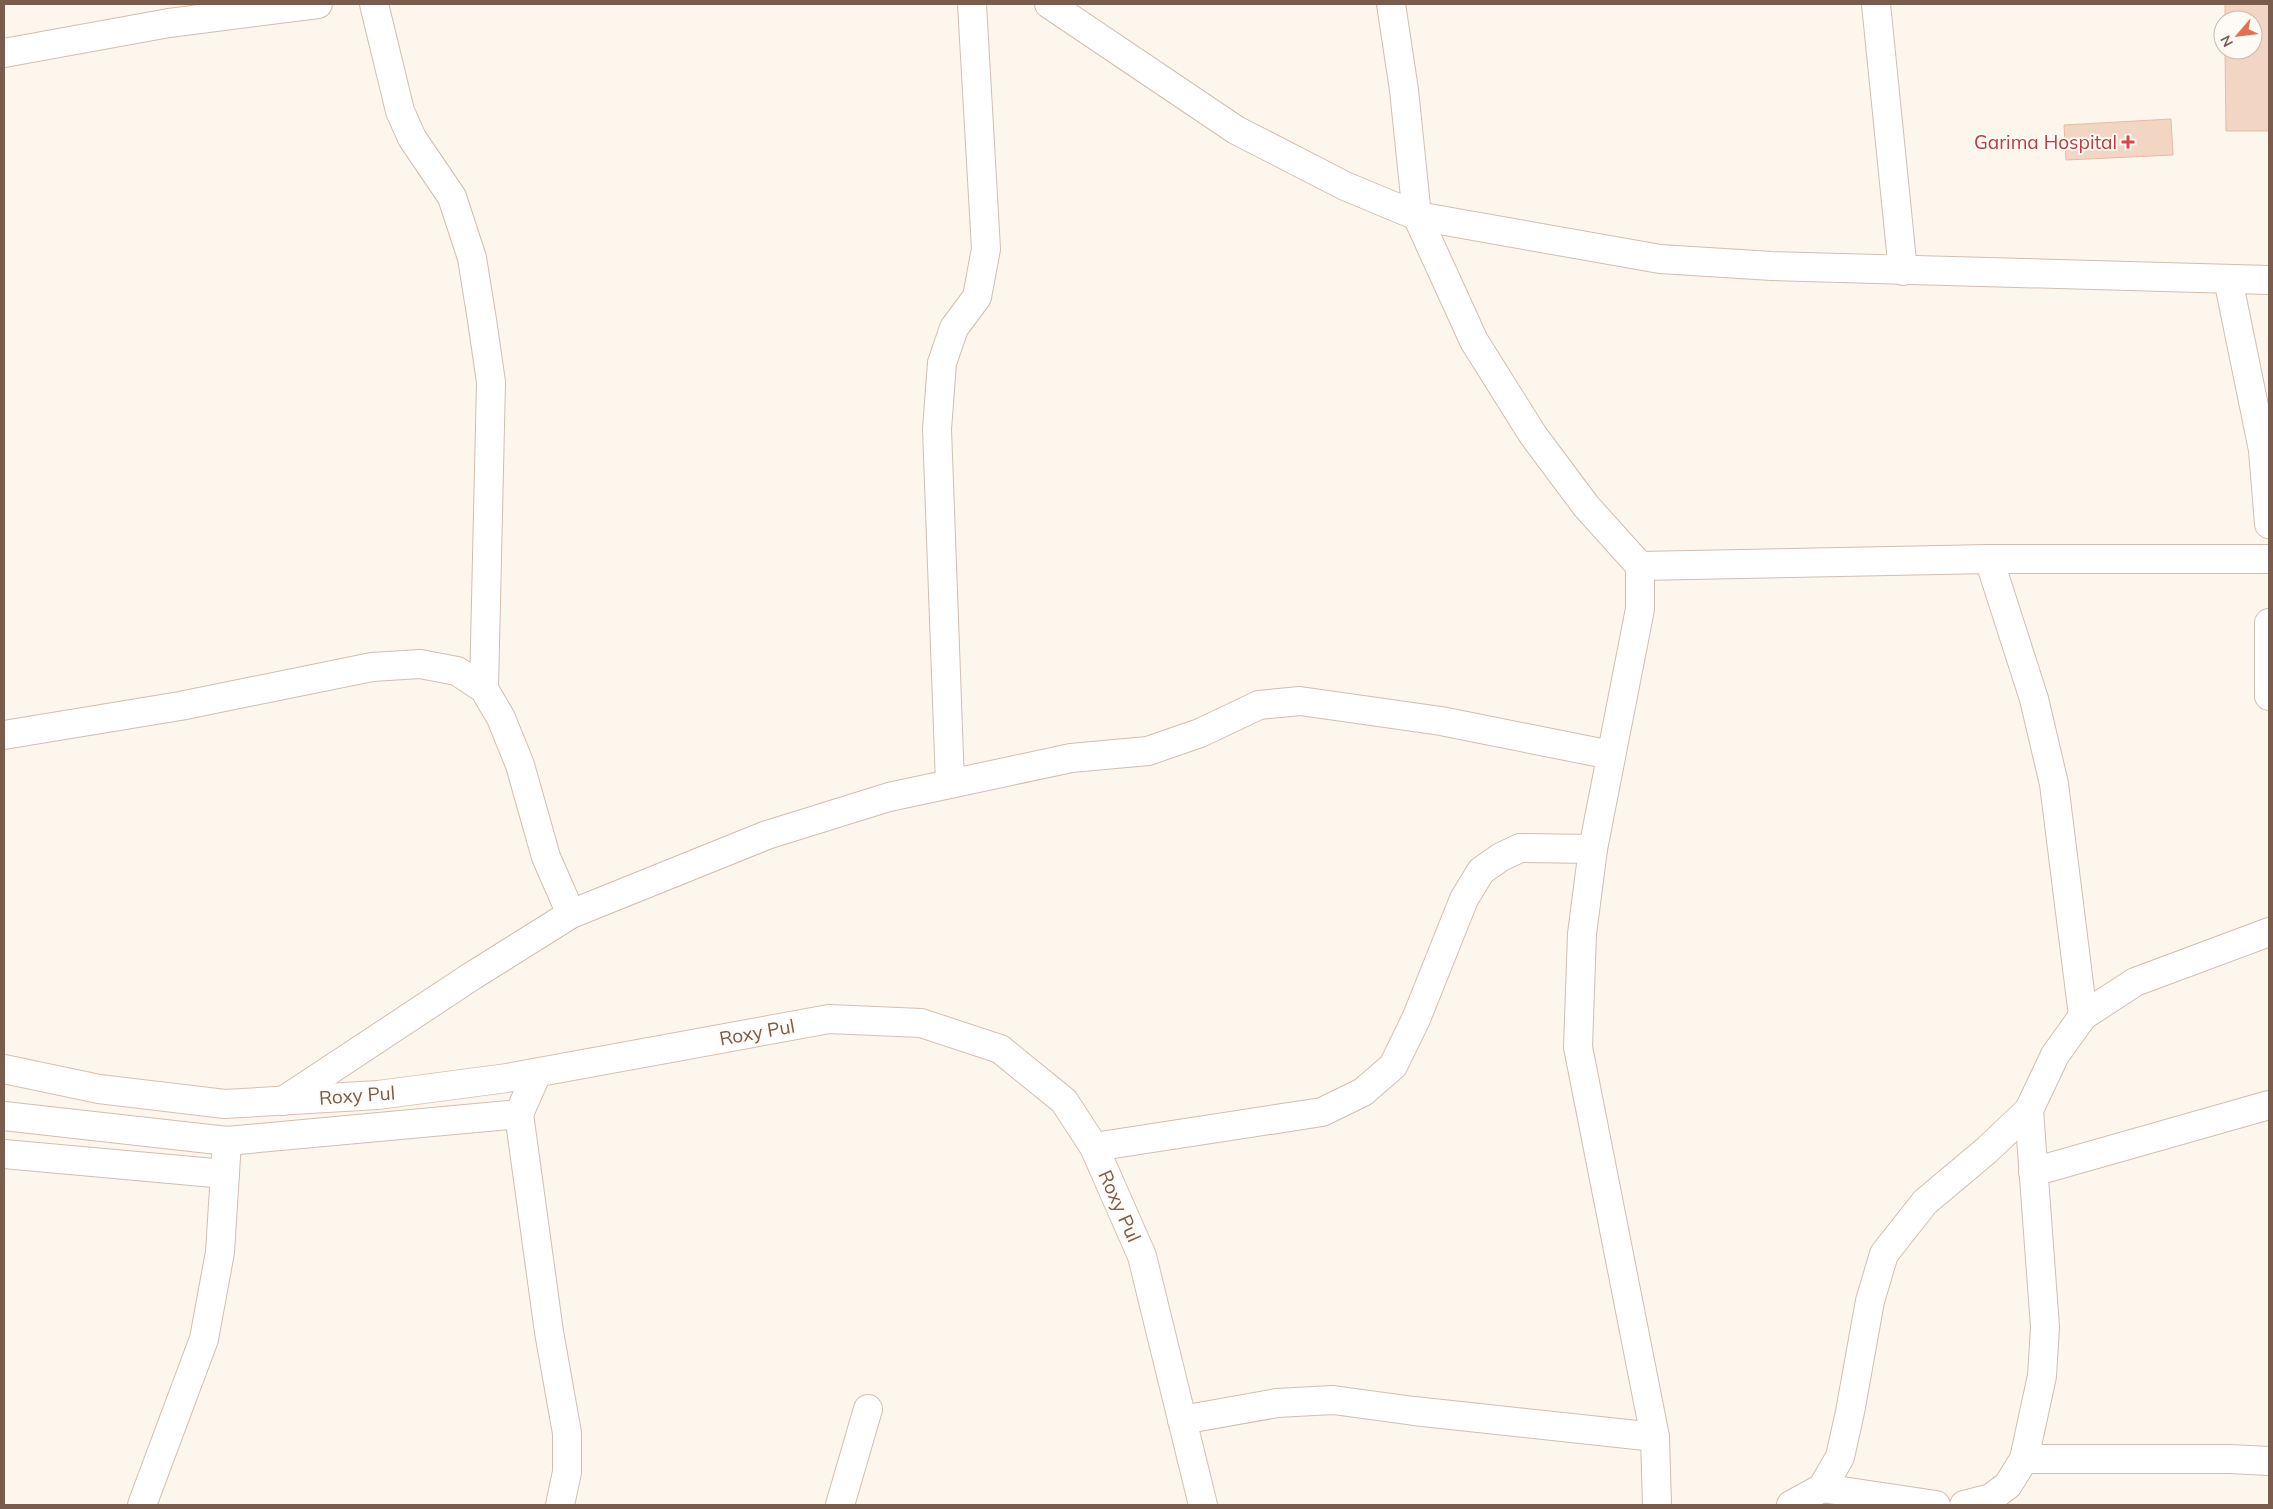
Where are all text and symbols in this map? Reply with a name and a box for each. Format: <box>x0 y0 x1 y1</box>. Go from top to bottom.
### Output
north arrow <box>2213 10 2263 60</box>
text: N <box>2216 32 2237 50</box>
place label: Garima Hospital <box>1974 130 2117 154</box>
marker: Garima Hospital <box>2121 135 2135 149</box>
street label: Roxy Pul <box>717 1014 797 1050</box>
street label: Roxy Pul <box>318 1080 396 1110</box>
street label: Roxy Pul <box>1094 1166 1146 1246</box>

